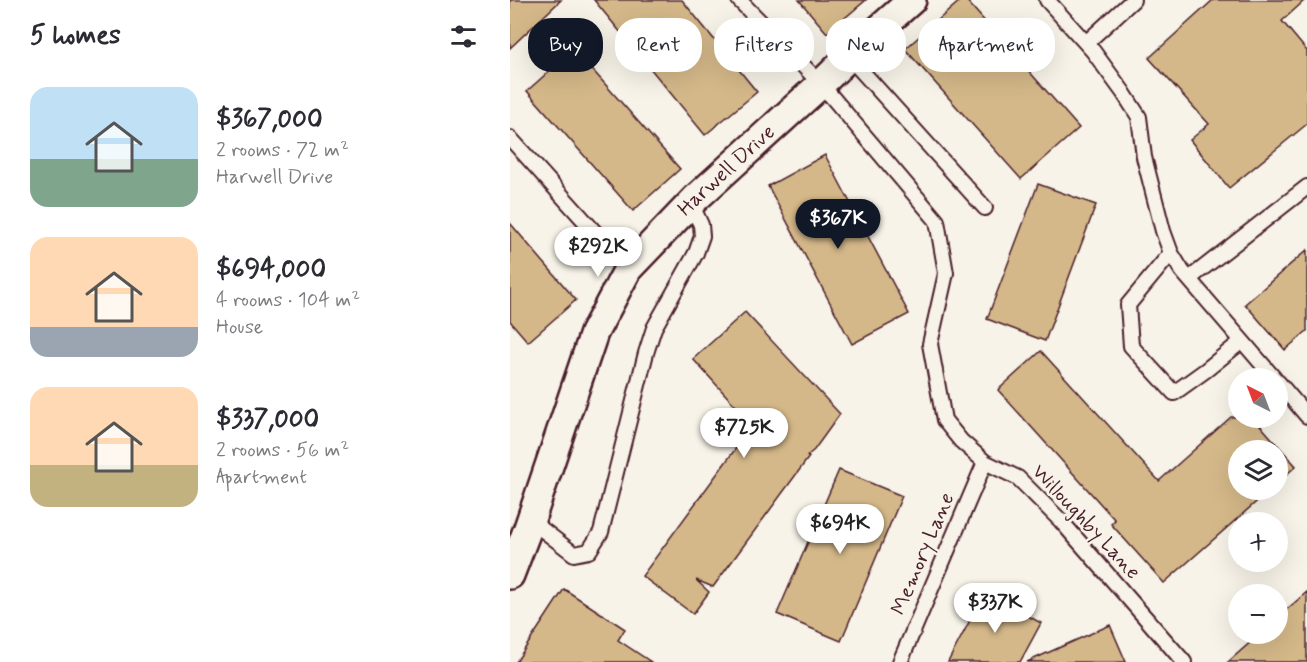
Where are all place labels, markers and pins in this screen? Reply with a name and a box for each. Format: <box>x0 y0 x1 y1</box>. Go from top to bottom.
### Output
pin: $367K <box>796 199 880 250</box>
pin: $292K <box>556 227 640 278</box>
pin: $725K <box>702 408 786 459</box>
pin: $694K <box>798 504 882 555</box>
pin: $337K <box>953 583 1037 634</box>

